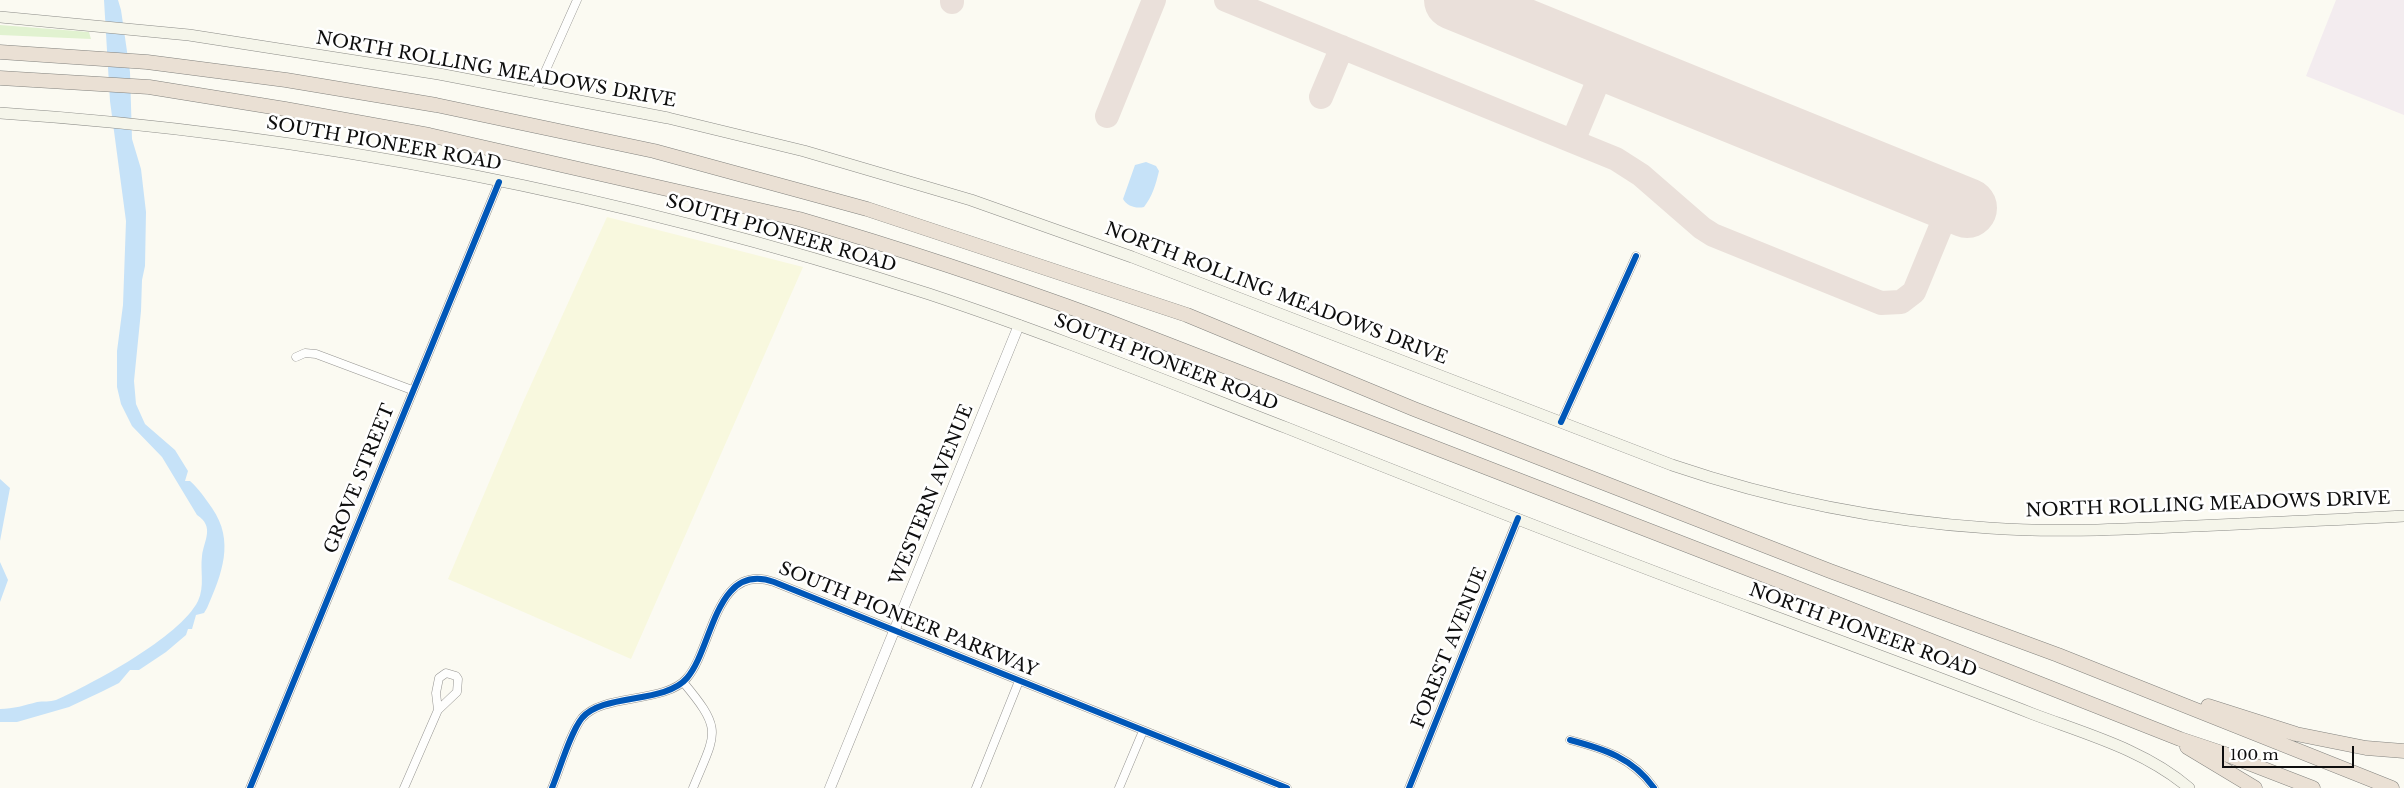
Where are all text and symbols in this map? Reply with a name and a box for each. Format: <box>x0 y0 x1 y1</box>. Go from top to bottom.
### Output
street label: NORTH ROLLING MEADOWS DRIVE <box>314 28 678 112</box>
street label: SOUTH PIONEER ROAD <box>265 113 503 175</box>
street label: SOUTH PIONEER ROAD <box>663 191 899 277</box>
street label: NORTH ROLLING MEADOWS DRIVE <box>1102 218 1450 370</box>
street label: SOUTH PIONEER ROAD <box>1051 310 1281 416</box>
street label: GROVE STREET <box>320 401 400 557</box>
street label: WESTERN AVENUE <box>886 401 978 589</box>
street label: NORTH ROLLING MEADOWS DRIVE <box>2025 488 2391 522</box>
street label: SOUTH PIONEER PARKWAY <box>775 558 1041 682</box>
street label: FOREST AVENUE <box>1408 564 1492 732</box>
street label: NORTH PIONEER ROAD <box>1746 580 1980 682</box>
scale bar <box>2224 736 2356 768</box>
text: 100 m <box>2230 745 2279 764</box>

